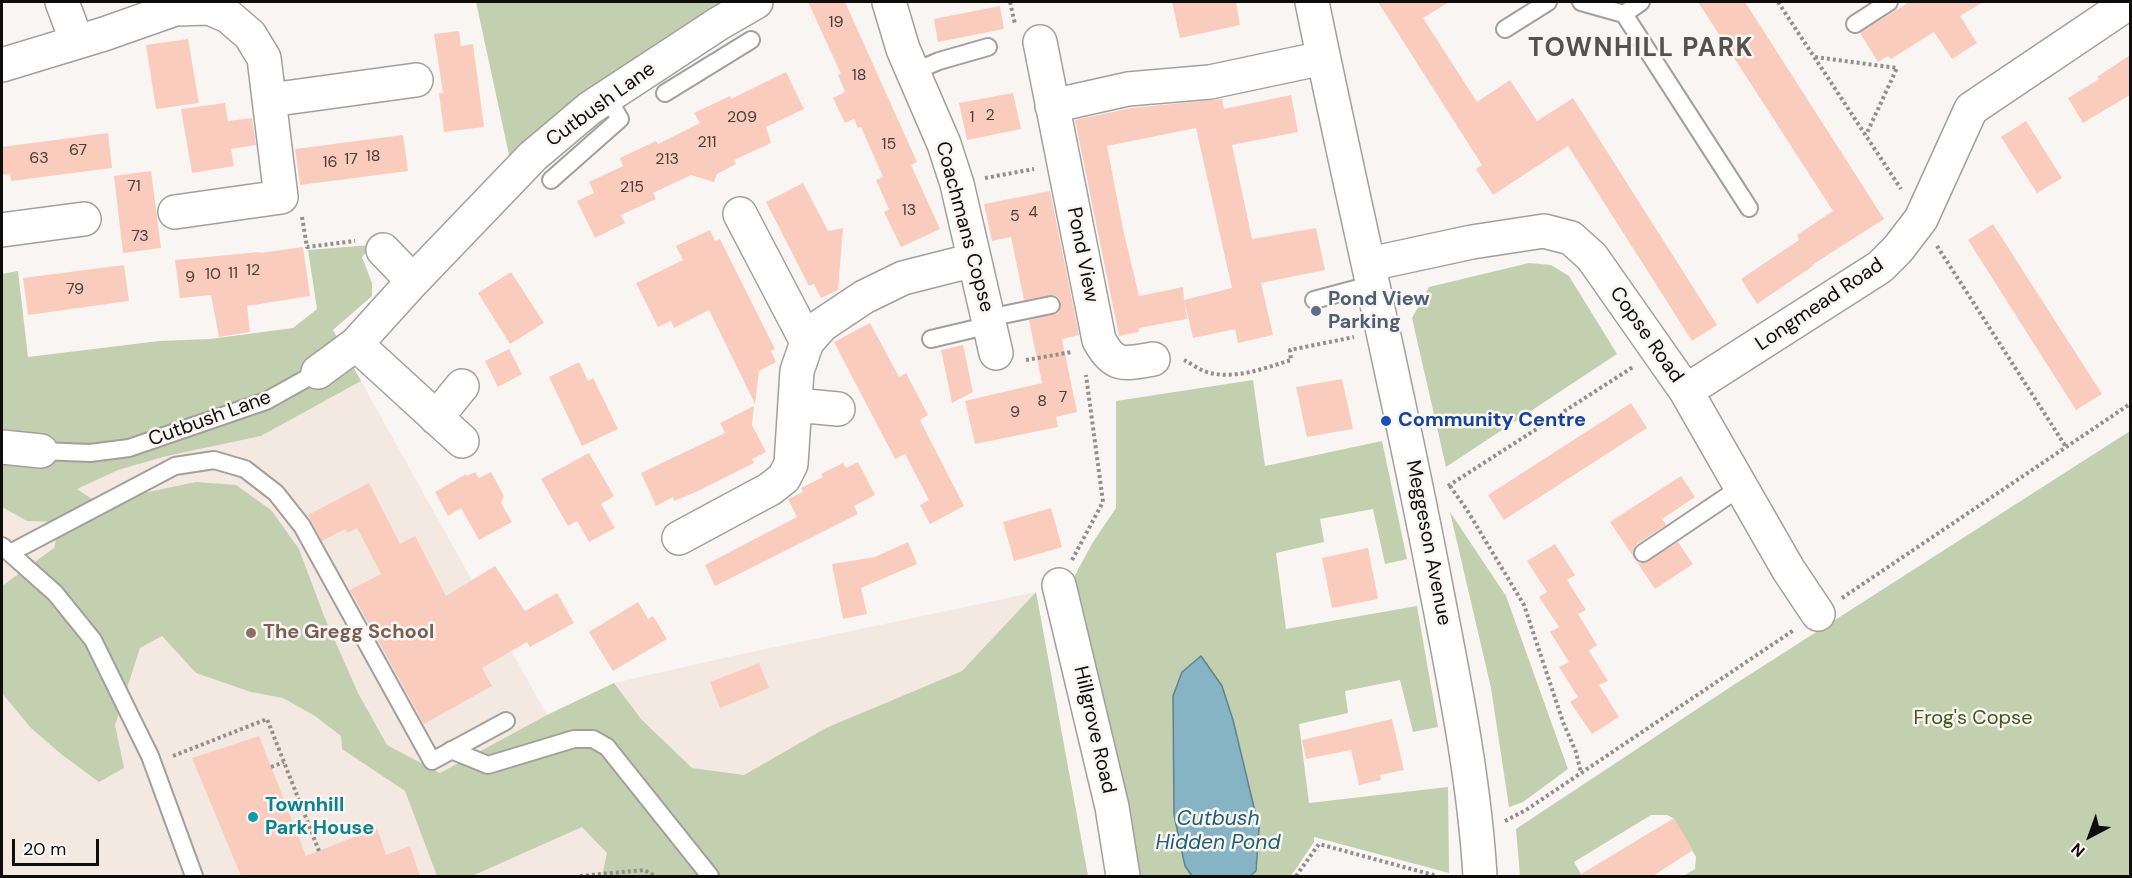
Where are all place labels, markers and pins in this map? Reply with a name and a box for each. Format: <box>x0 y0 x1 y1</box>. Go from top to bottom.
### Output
place label: Pond View Parking <box>1328 288 1430 335</box>
marker: Pond View Parking <box>1309 304 1323 318</box>
place label: Community Centre <box>1398 409 1586 433</box>
marker: Community Centre <box>1379 414 1393 428</box>
place label: The Gregg School <box>263 621 434 645</box>
marker: The Gregg School <box>244 626 258 640</box>
place label: Townhill Park House <box>265 794 374 841</box>
marker: Townhill Park House <box>246 810 260 824</box>

